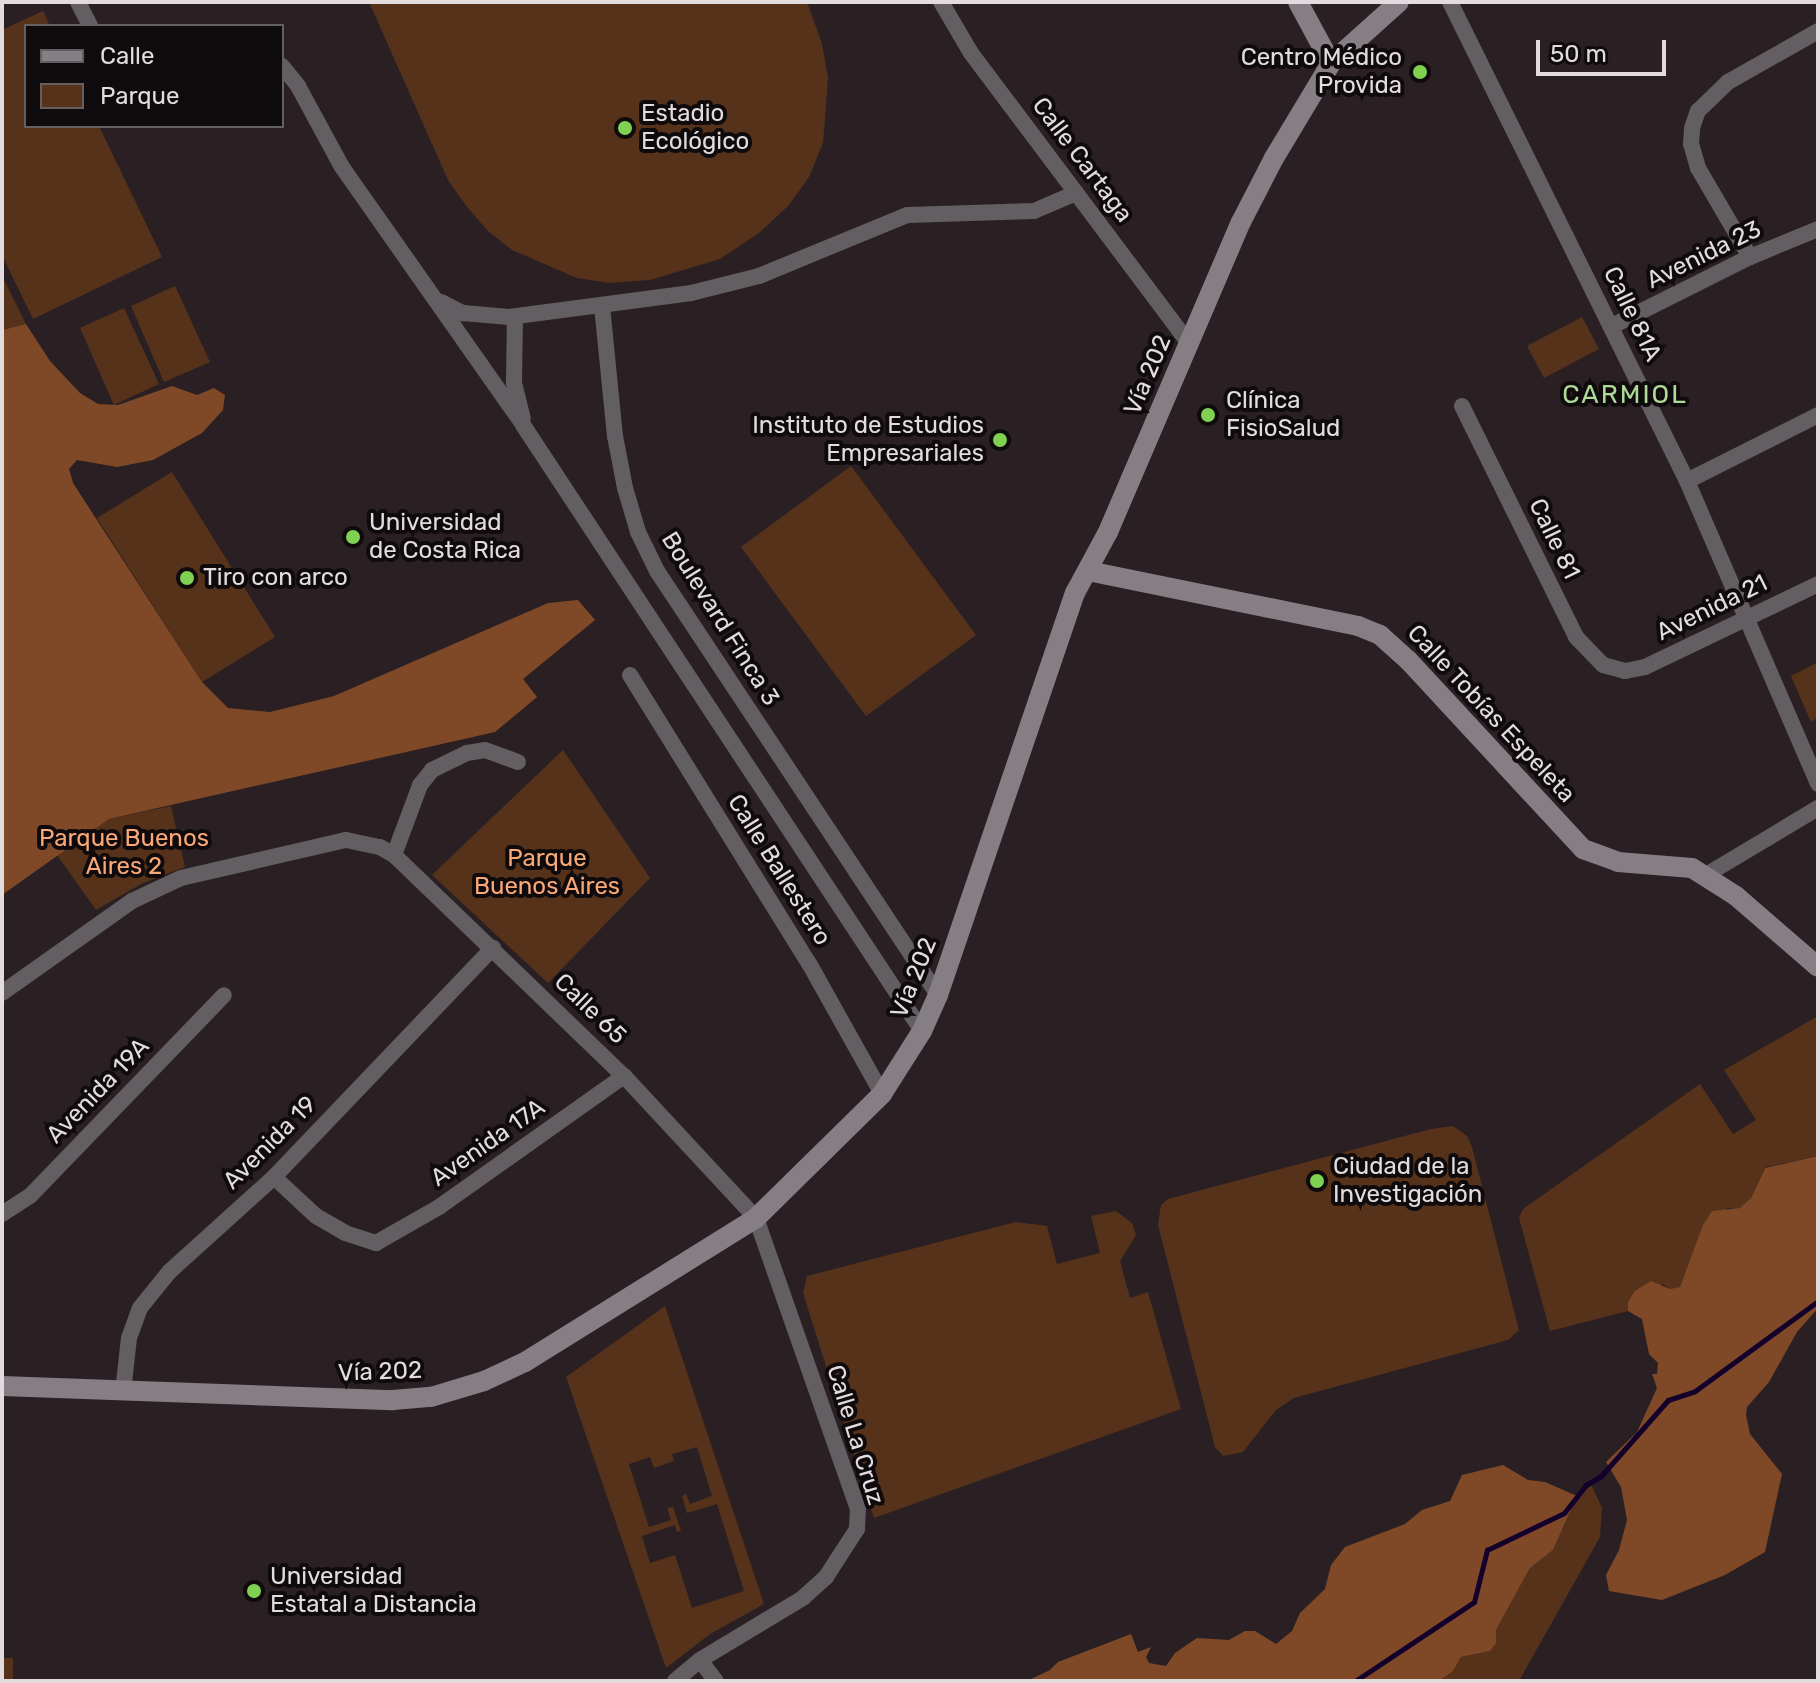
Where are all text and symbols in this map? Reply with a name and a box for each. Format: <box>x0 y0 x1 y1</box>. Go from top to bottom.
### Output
legend <box>24 24 284 128</box>
scale bar <box>1540 24 1670 74</box>
text: 50 m <box>1550 40 1607 68</box>
text: Calle <box>100 42 154 70</box>
place label: Centro Médico Provida <box>1241 44 1402 100</box>
marker: Centro Médico Provida <box>1409 61 1431 83</box>
text: Parque <box>100 82 179 110</box>
street label: Calle Cartaga <box>1026 92 1138 228</box>
place label: Estadio Ecológico <box>641 100 749 156</box>
marker: Estadio Ecológico <box>616 119 634 137</box>
street label: Avenida 23 <box>1642 215 1766 295</box>
street label: Calle 81A <box>1597 262 1667 366</box>
street label: Vía 202 <box>1118 331 1178 419</box>
district label: CARMIOL <box>1562 379 1688 411</box>
place label: Clínica FisioSalud <box>1226 387 1340 443</box>
marker: Clínica FisioSalud <box>1197 404 1219 426</box>
place label: Instituto de Estudios Empresariales <box>752 412 984 468</box>
marker: Instituto de Estudios Empresariales <box>991 431 1009 449</box>
street label: Calle 81 <box>1522 494 1586 584</box>
place label: Universidad de Costa Rica <box>369 509 521 565</box>
street label: Boulevard Finca 3 <box>655 527 785 711</box>
marker: Universidad de Costa Rica <box>344 528 362 546</box>
place label: Tiro con arco <box>203 564 348 592</box>
marker: Tiro con arco <box>178 569 196 587</box>
street label: Avenida 21 <box>1652 569 1772 647</box>
street label: Calle Tobías Espeleta <box>1401 619 1581 809</box>
street label: Calle Ballestero <box>721 789 837 951</box>
park label: Parque Buenos Aires 2 <box>39 825 209 881</box>
park label: Parque Buenos Aires <box>474 845 620 901</box>
street label: Vía 202 <box>885 934 943 1022</box>
street label: Calle 65 <box>548 968 632 1050</box>
street label: Avenida 19A <box>41 1032 155 1150</box>
street label: Avenida 19 <box>217 1090 323 1196</box>
street label: Avenida 17A <box>425 1093 551 1193</box>
place label: Ciudad de la Investigación <box>1333 1153 1482 1209</box>
marker: Ciudad de la Investigación <box>1308 1172 1326 1190</box>
street label: Vía 202 <box>338 1356 422 1388</box>
street label: Calle La Cruz <box>820 1362 890 1508</box>
place label: Universidad Estatal a Distancia <box>270 1563 477 1619</box>
marker: Universidad Estatal a Distancia <box>245 1582 263 1600</box>

